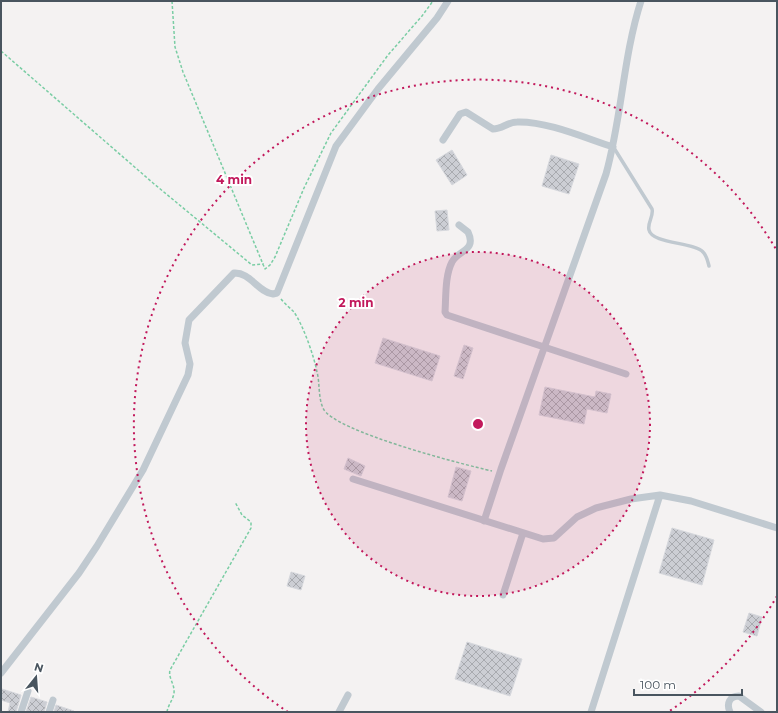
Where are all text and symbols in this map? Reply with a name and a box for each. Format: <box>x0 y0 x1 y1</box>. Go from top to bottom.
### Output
text: 4 min <box>216 172 252 187</box>
text: 2 min <box>339 295 373 310</box>
centre of rings <box>471 417 485 431</box>
north arrow <box>16 657 56 697</box>
text: N <box>33 659 45 675</box>
scale bar <box>634 671 742 697</box>
text: 100 m <box>640 677 676 692</box>

